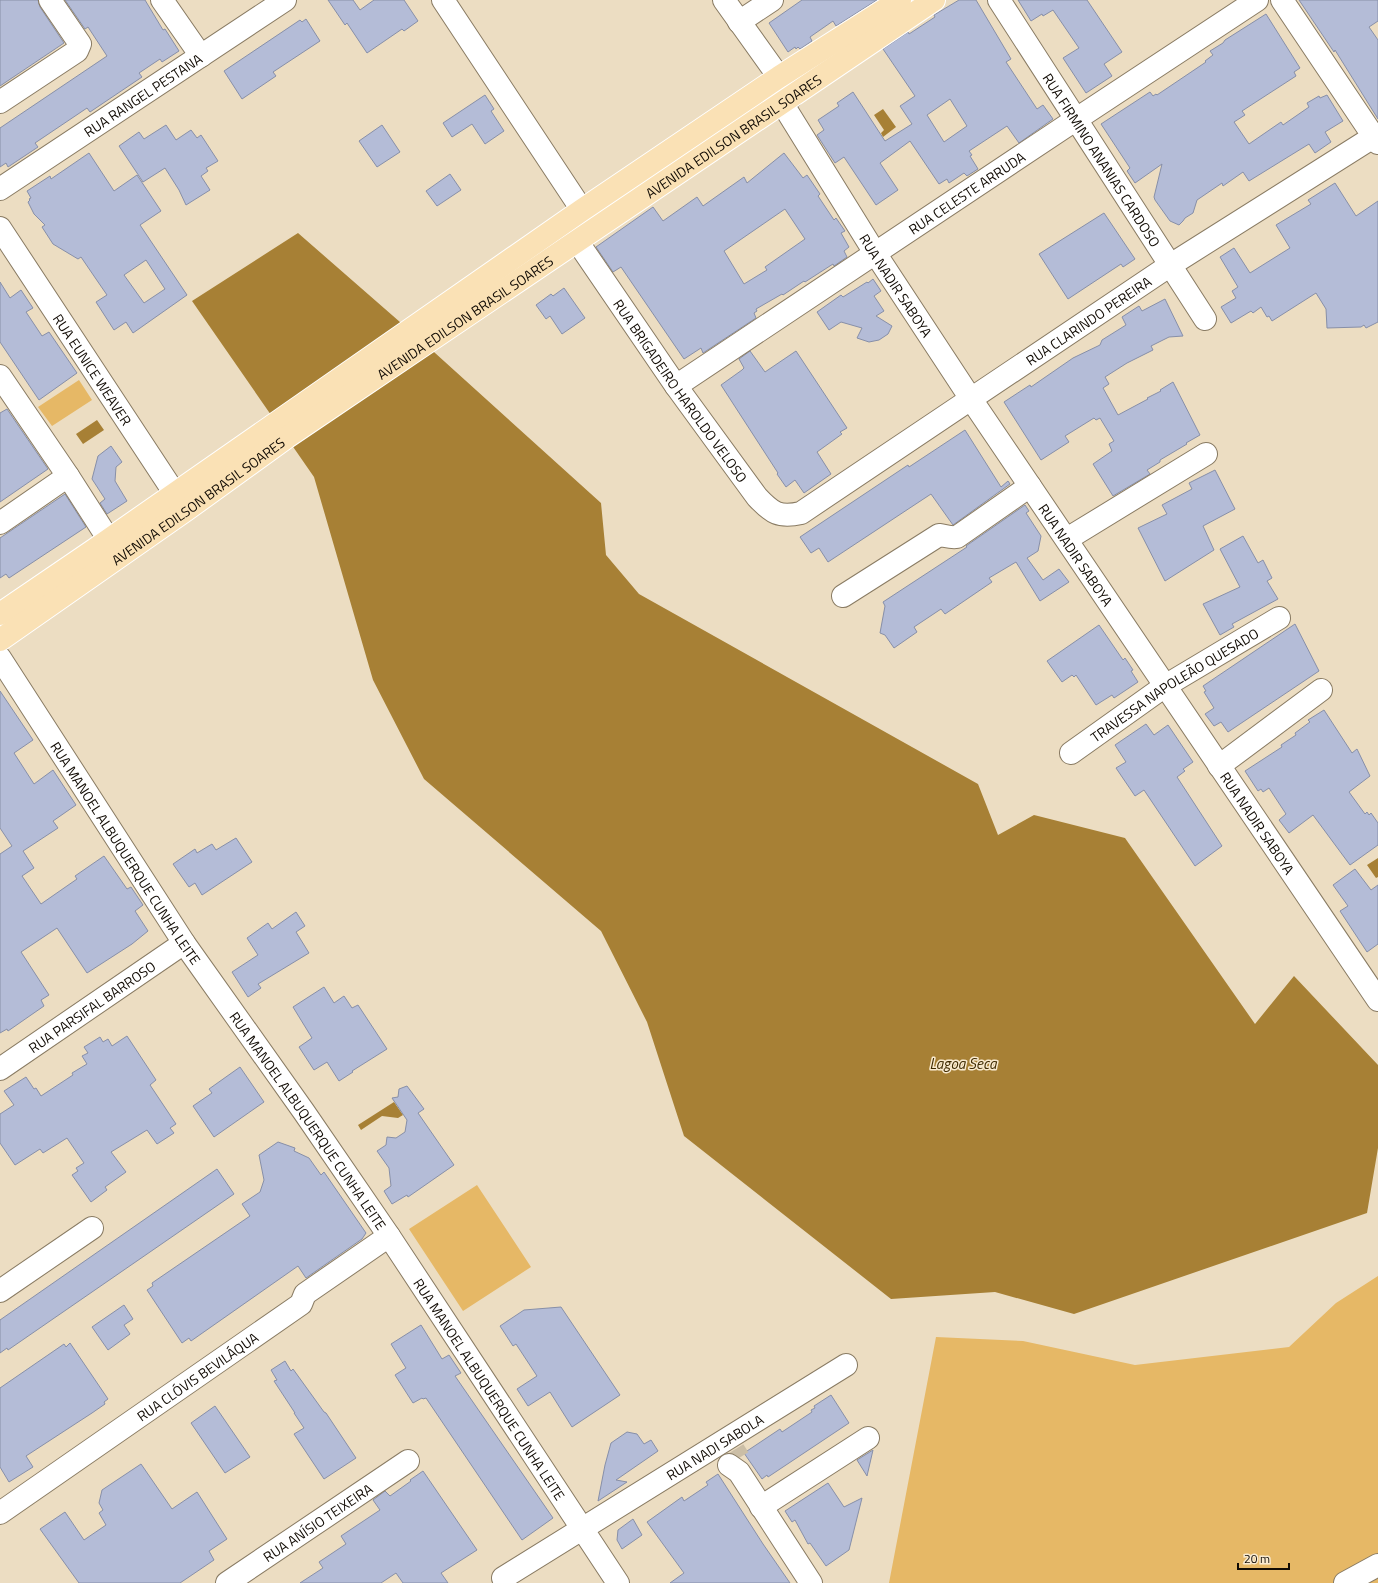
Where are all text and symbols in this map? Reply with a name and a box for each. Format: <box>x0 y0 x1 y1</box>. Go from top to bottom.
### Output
street label: RUA RANGEL PESTANA <box>79 47 206 141</box>
street label: AVENIDA EDILSON BRASIL SOARES <box>641 69 826 203</box>
street label: RUA FIRMINO ANANIAS CARDOSO <box>1038 69 1166 251</box>
street label: RUA CELESTE ARRUDA <box>904 145 1030 239</box>
street label: RUA NADIR SABOYA <box>855 229 938 341</box>
street label: AVENIDA EDILSON BRASIL SOARES <box>372 250 557 384</box>
street label: RUA CLARINDO PEREIRA <box>1021 270 1156 370</box>
street label: RUA BRIGADEIRO HAROLDO VELOSO <box>609 294 753 486</box>
street label: RUA EUNICE WEAVER <box>48 309 137 429</box>
street label: AVENIDA EDILSON BRASIL SOARES <box>107 432 289 570</box>
street label: RUA NADIR SABOYA <box>1034 499 1119 610</box>
street label: TRAVESSA NAPOLEÃO QUESADO <box>1086 622 1262 747</box>
street label: RUA MANOEL ALBUQUERQUE CUNHA LEITE <box>46 737 206 969</box>
street label: RUA NADIR SABOYA <box>1216 767 1301 879</box>
street label: RUA PARSIFAL BARROSO <box>24 955 159 1057</box>
street label: RUA MANOEL ALBUQUERQUE CUNHA LEITE <box>225 1007 392 1234</box>
water label: Lagoa Seca <box>930 1052 998 1075</box>
street label: RUA MANOEL ALBUQUERQUE CUNHA LEITE <box>409 1274 571 1504</box>
street label: RUA CLÓVIS BEVILÁQUA <box>132 1326 263 1426</box>
street label: RUA NADI SABOLA <box>662 1408 768 1485</box>
street label: RUA ANÍSIO TEIXEIRA <box>258 1477 377 1567</box>
scale bar <box>1238 1545 1289 1571</box>
text: 20 m <box>1244 1549 1270 1568</box>

